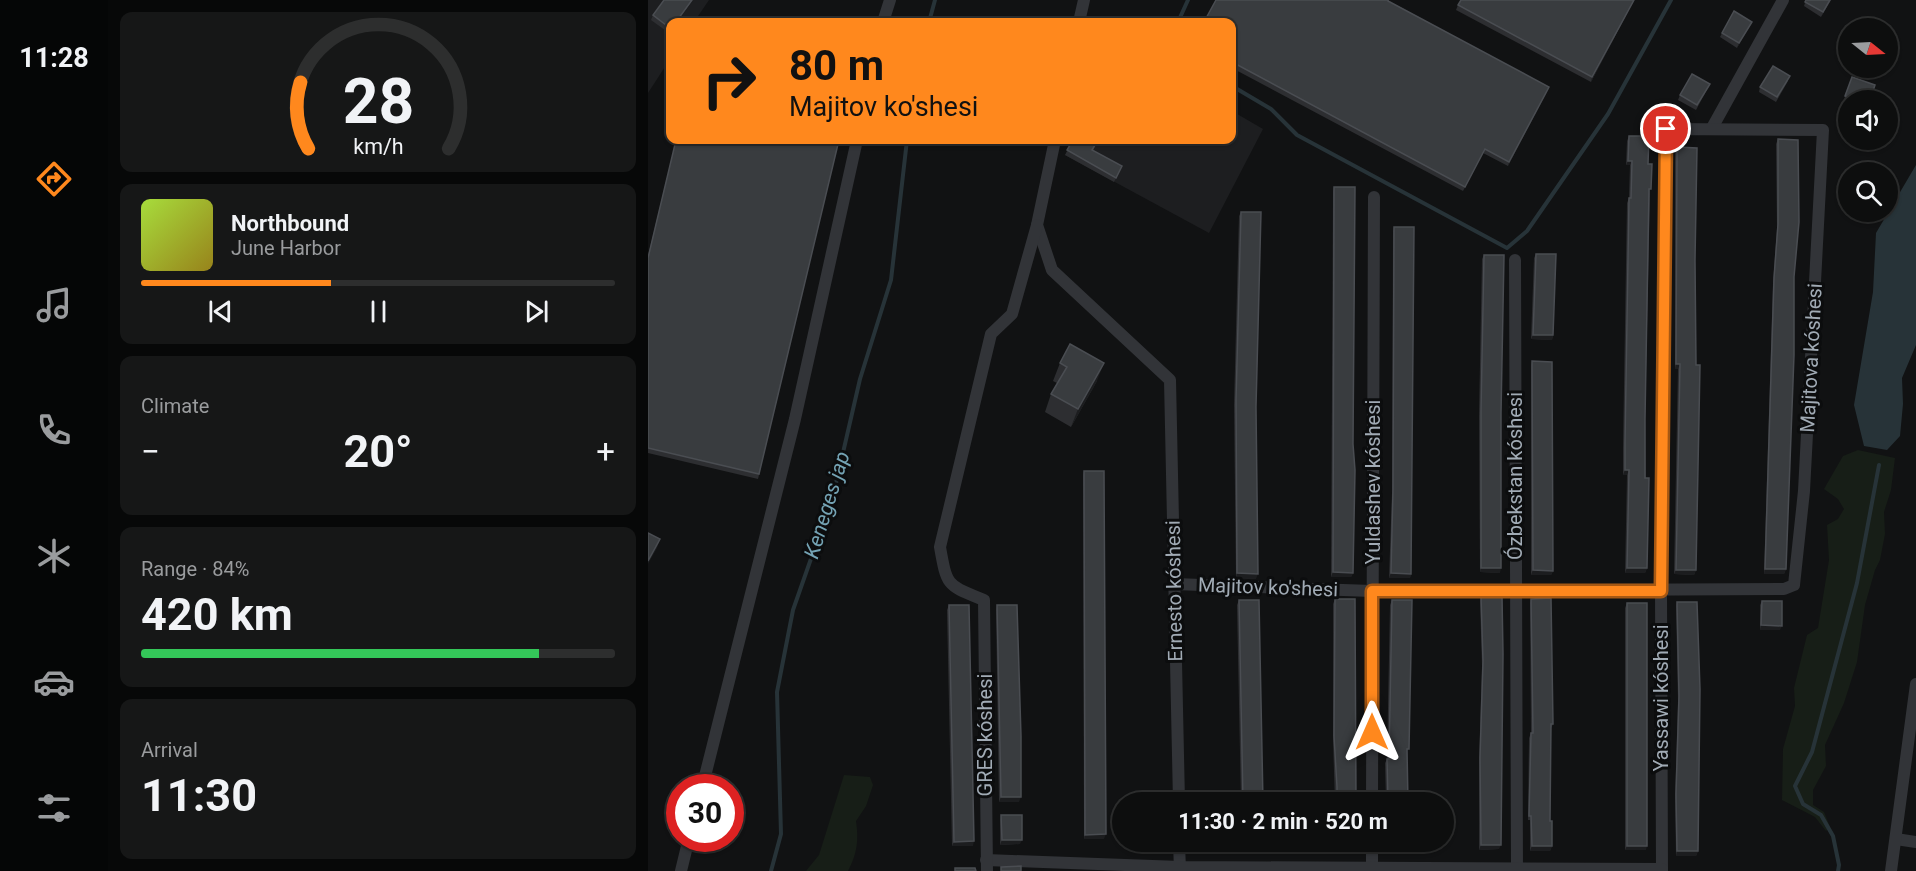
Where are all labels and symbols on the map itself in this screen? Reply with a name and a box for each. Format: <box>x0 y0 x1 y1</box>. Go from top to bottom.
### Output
north arrow <box>1838 18 1898 78</box>
pin <box>1640 103 1691 154</box>
street label: Majitova kóshesi <box>1795 283 1827 433</box>
street label: Ózbekstan kóshesi <box>1503 392 1527 560</box>
street label: Yuldashev kóshesi <box>1361 400 1385 564</box>
water label: Keneges jap <box>799 449 855 561</box>
street label: Ernesto kóshesi <box>1161 520 1187 662</box>
street label: Majitov ko'shesi <box>1197 573 1339 601</box>
street label: Yassawi kóshesi <box>1649 624 1673 772</box>
street label: GRES kóshesi <box>973 674 997 796</box>
position arrow <box>1340 700 1404 764</box>
speed limit sign: 30 <box>666 774 744 852</box>

